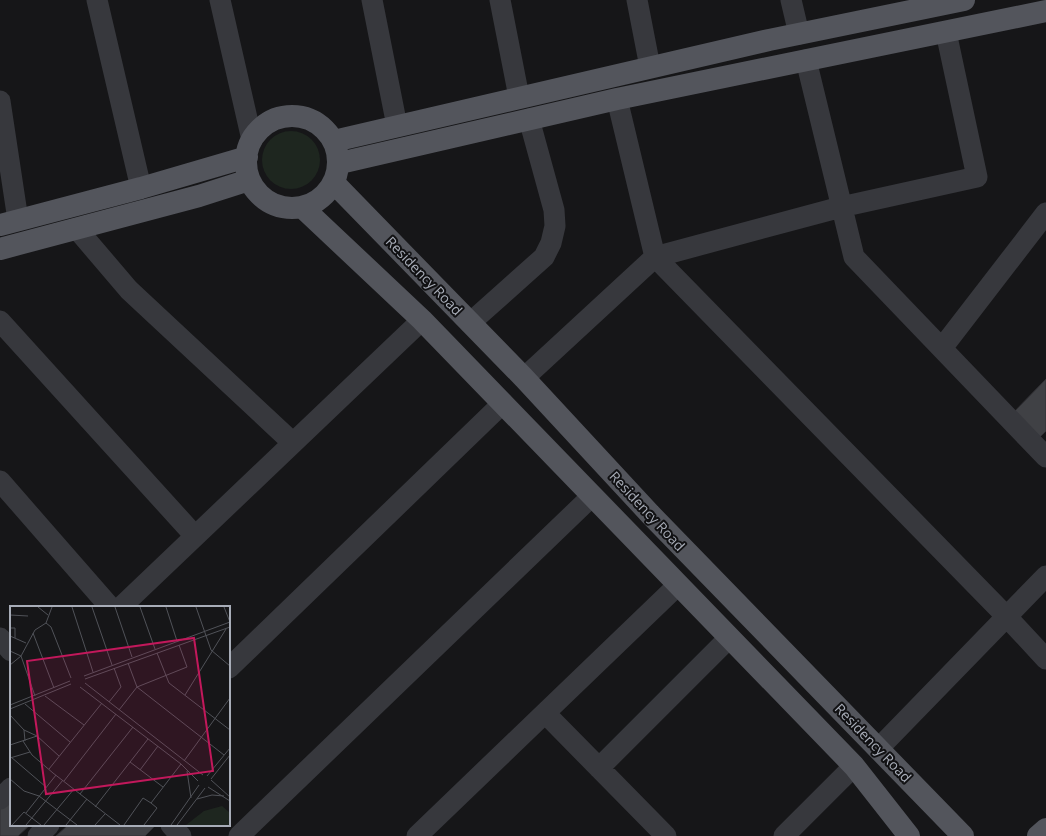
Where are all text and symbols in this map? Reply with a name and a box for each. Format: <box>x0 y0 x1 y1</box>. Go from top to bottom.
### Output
street label: Residency Road <box>382 232 467 319</box>
street label: Residency Road <box>605 467 689 555</box>
inset map <box>10 606 230 826</box>
street label: Residency Road <box>831 699 916 786</box>

